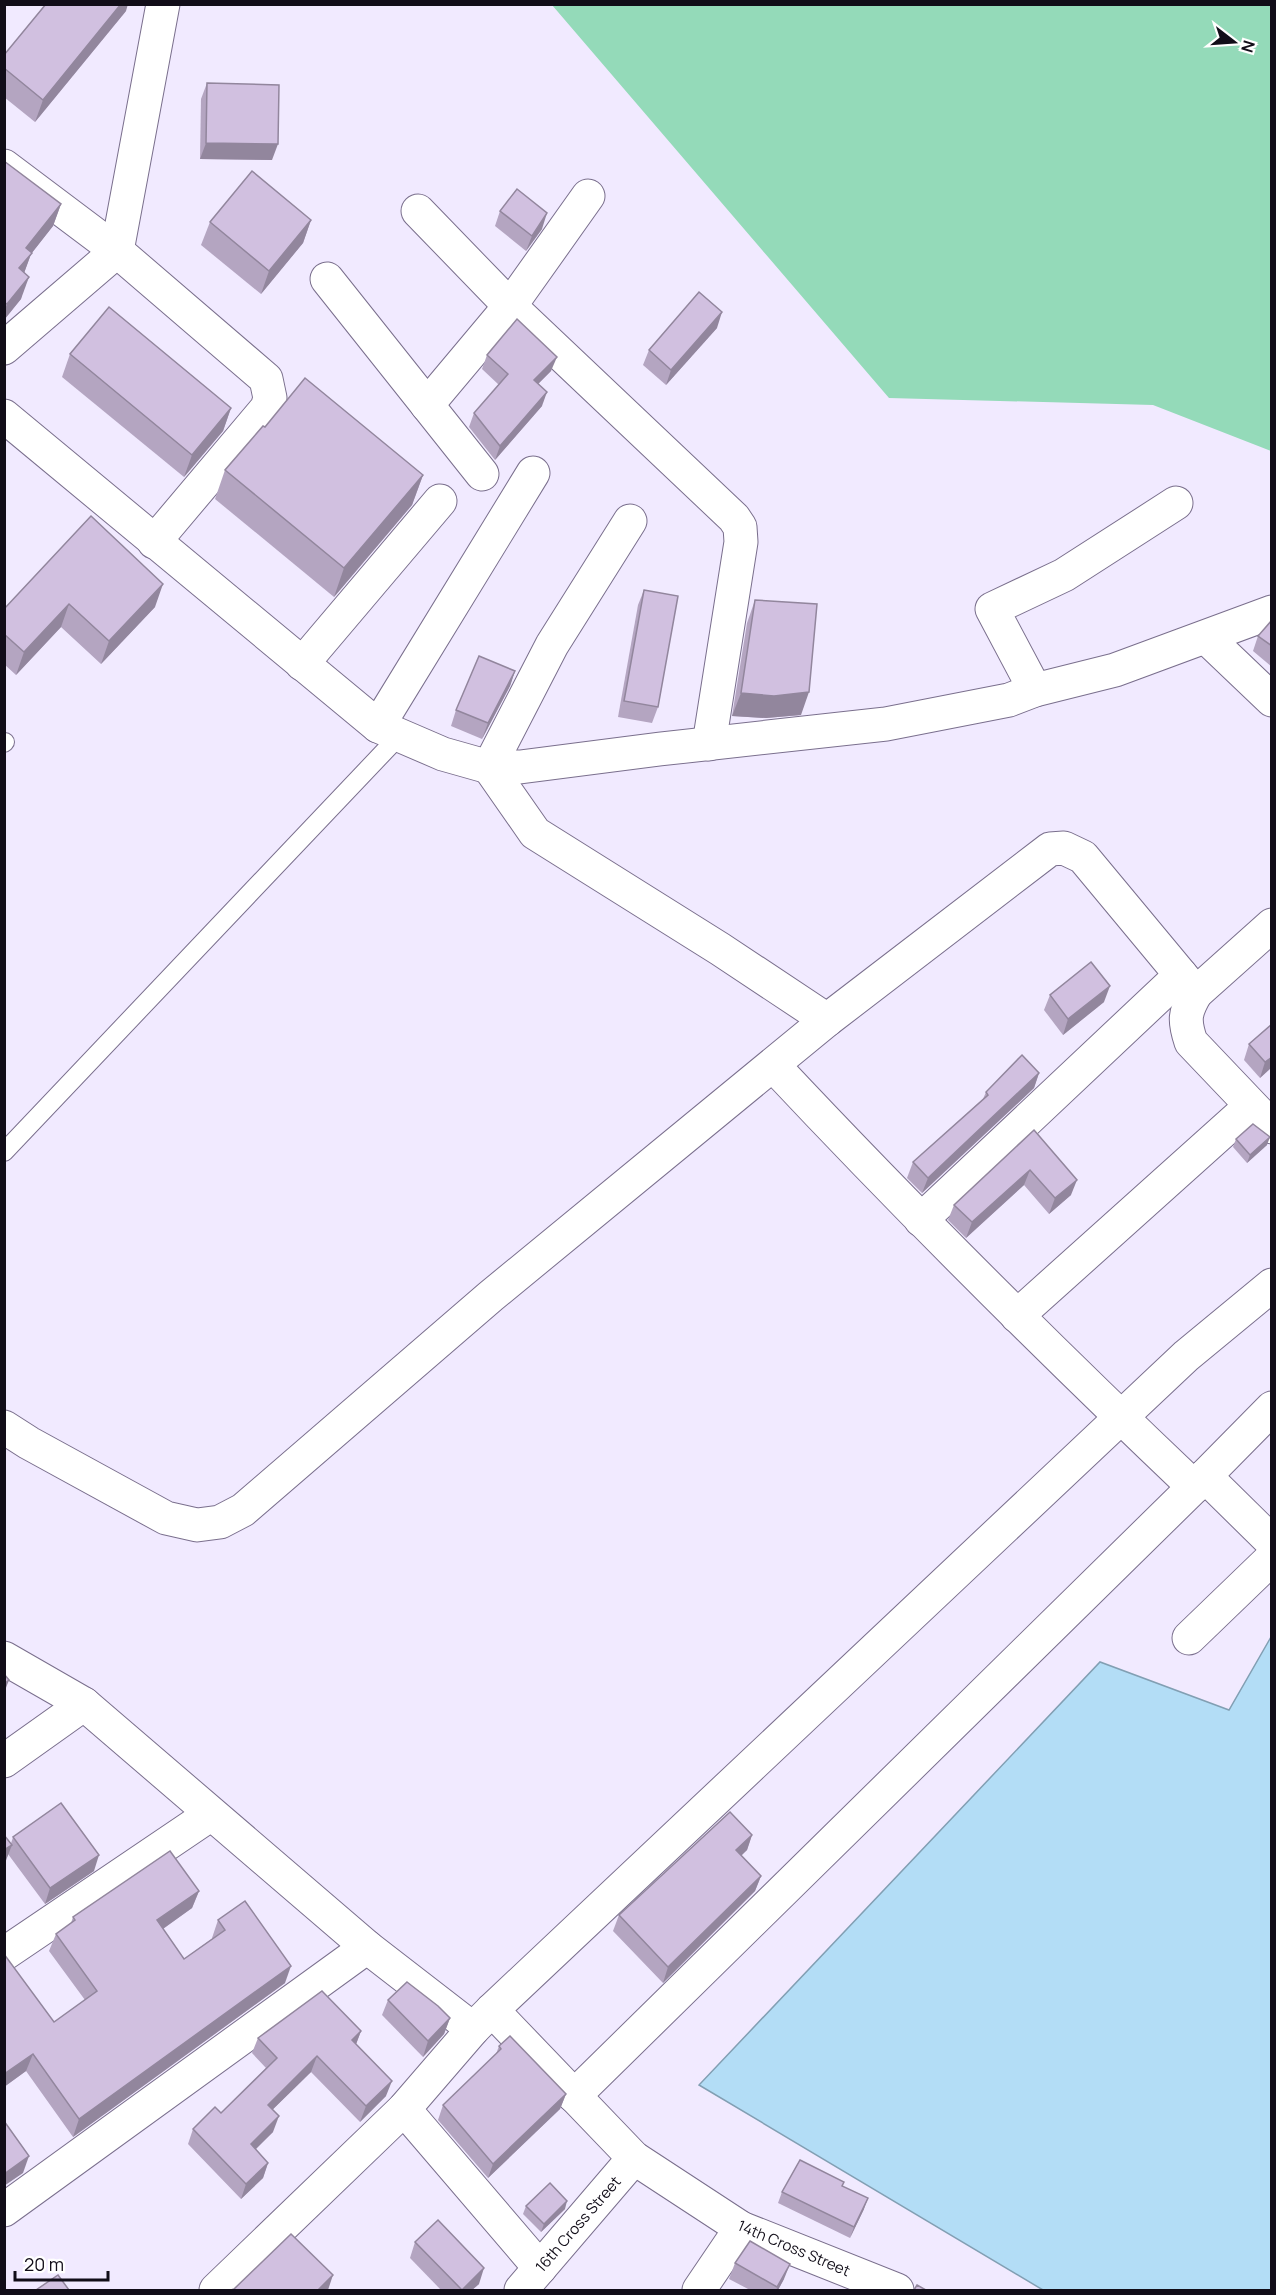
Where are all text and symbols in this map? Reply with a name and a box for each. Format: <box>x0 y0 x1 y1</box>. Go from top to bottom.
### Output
north arrow <box>1204 12 1264 72</box>
text: N <box>1236 38 1261 55</box>
street label: 16th Cross Street <box>530 2172 626 2276</box>
street label: 14th Cross Street <box>735 2215 853 2281</box>
scale bar <box>15 2244 108 2282</box>
text: 20 m <box>24 2252 64 2276</box>

